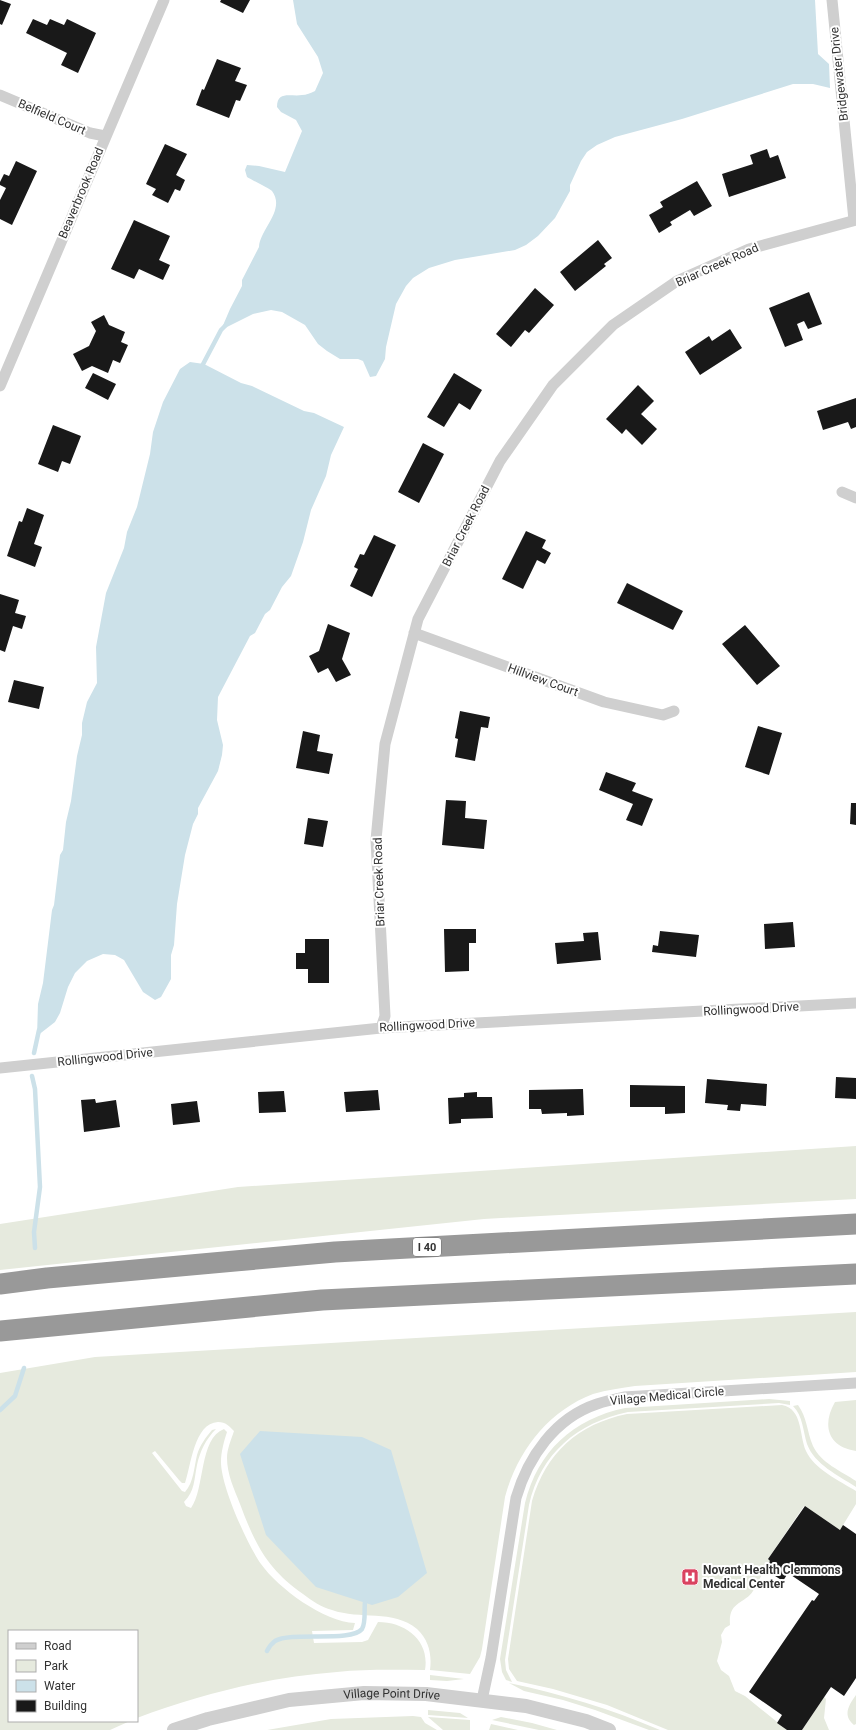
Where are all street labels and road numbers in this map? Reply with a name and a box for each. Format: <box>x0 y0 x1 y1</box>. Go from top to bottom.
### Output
street label: Bridgewater Drive <box>827 26 851 122</box>
street label: Belfield Court <box>16 96 88 138</box>
street label: Beaverbrook Road <box>56 145 106 241</box>
street label: Briar Creek Road <box>673 240 761 290</box>
street label: Briar Creek Road <box>440 483 492 569</box>
street label: Hillview Court <box>506 661 580 699</box>
street label: Briar Creek Road <box>370 837 388 927</box>
street label: Rollingwood Drive <box>703 1000 799 1018</box>
street label: Rollingwood Drive <box>379 1016 475 1034</box>
street label: Rollingwood Drive <box>57 1045 153 1069</box>
road number: I 40 <box>413 1238 441 1256</box>
street label: Village Medical Circle <box>609 1384 725 1408</box>
street label: Village Point Drive <box>343 1686 441 1703</box>

